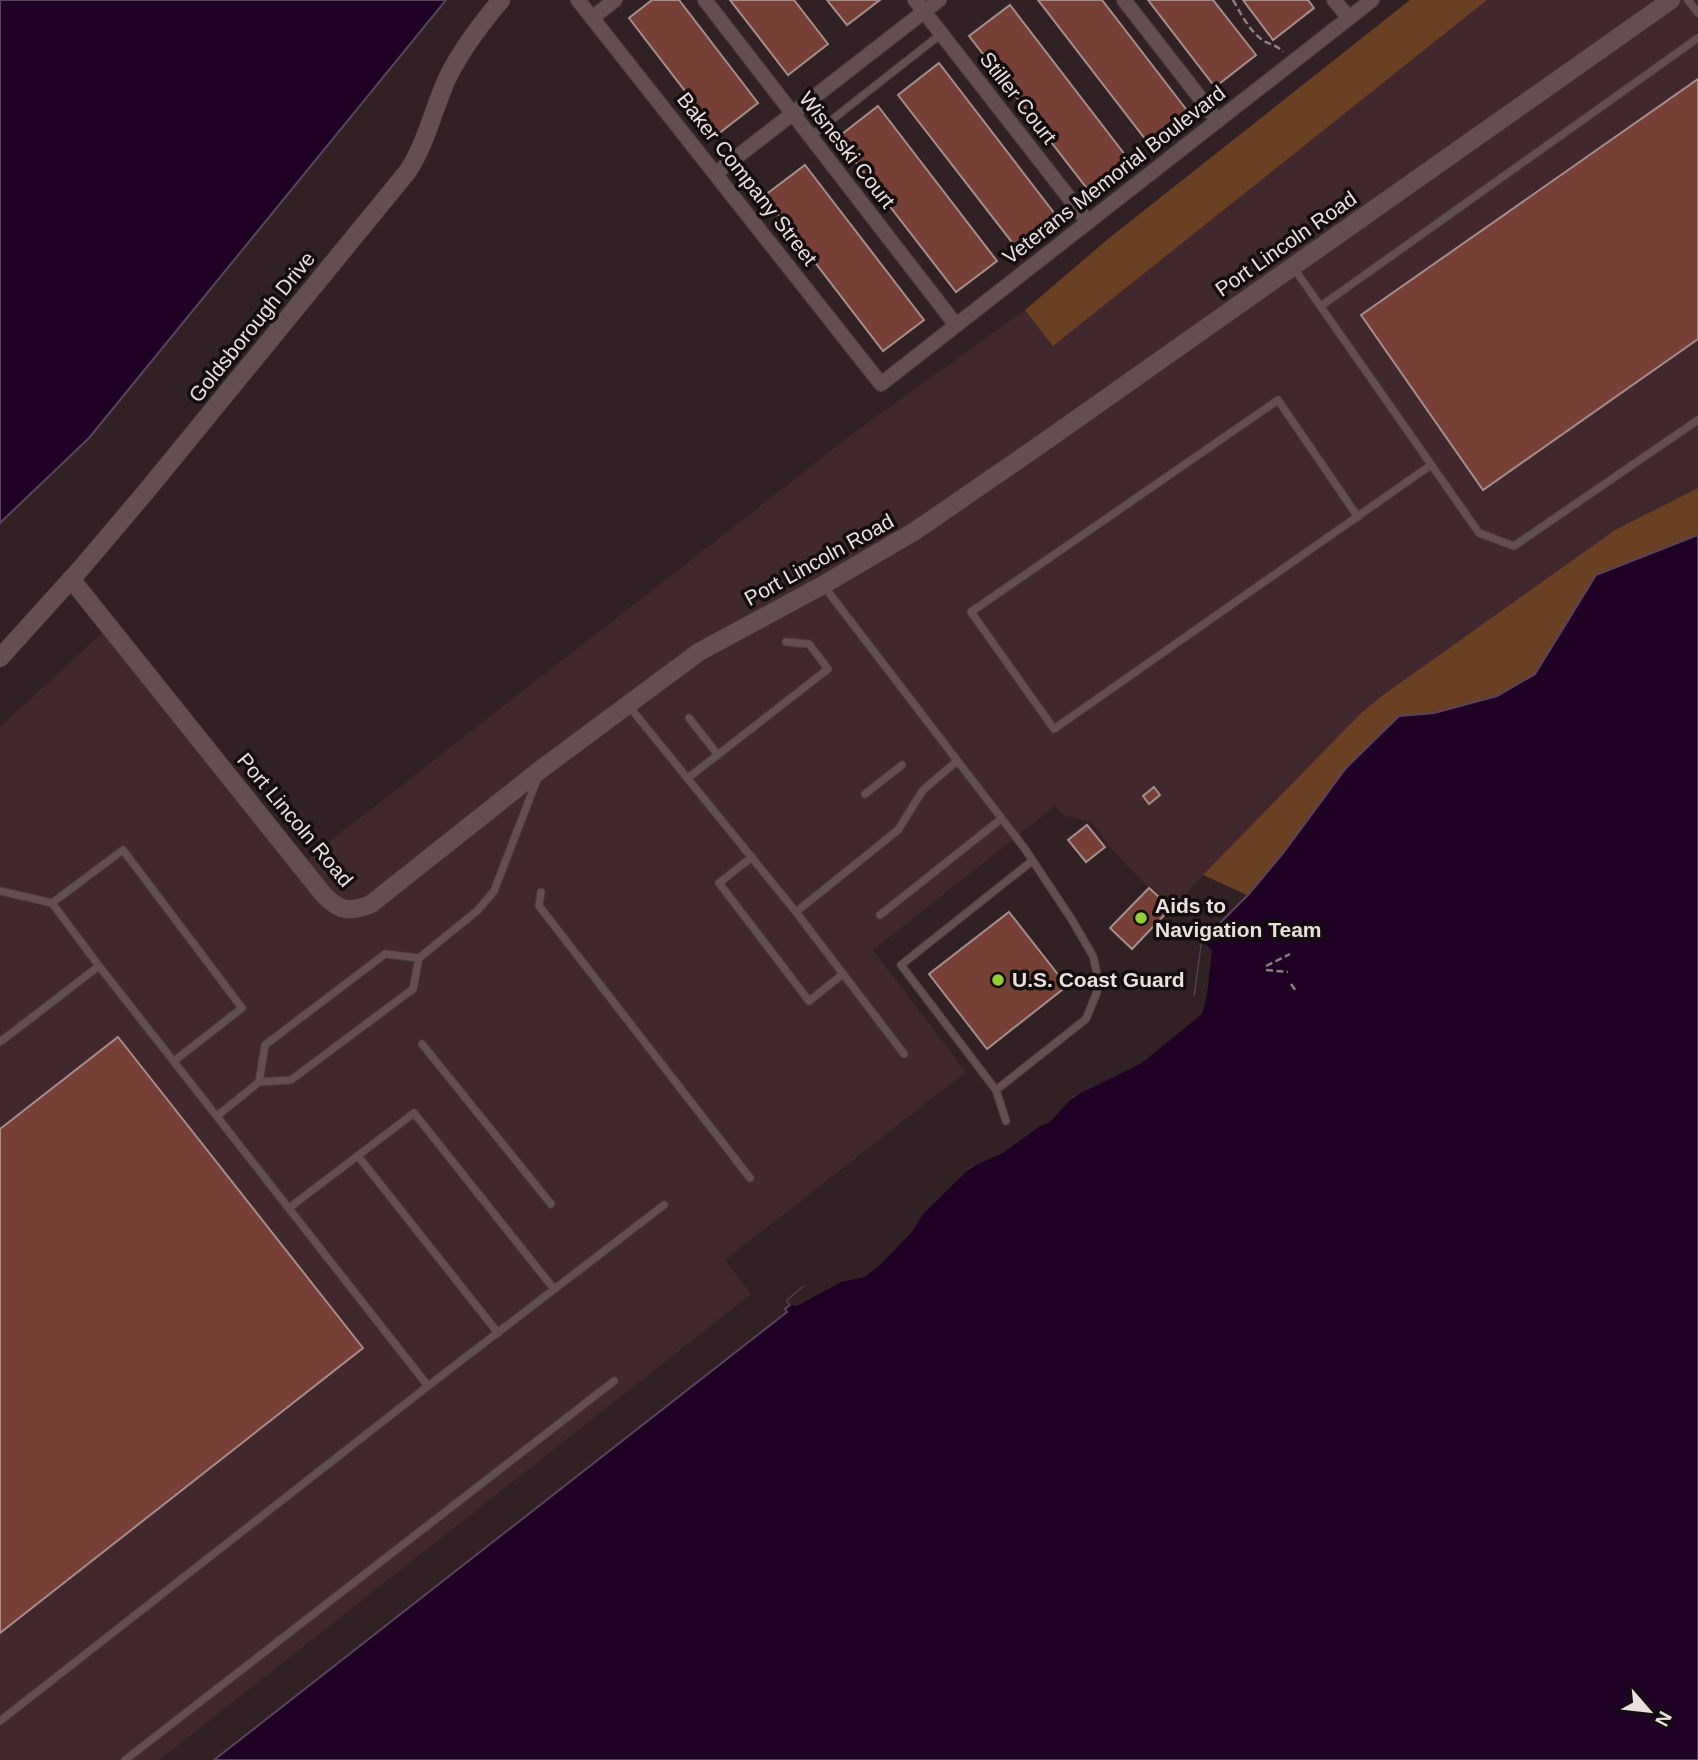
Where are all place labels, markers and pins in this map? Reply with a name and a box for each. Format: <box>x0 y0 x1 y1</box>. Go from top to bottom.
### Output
place label: Aids to Navigation Team <box>1155 894 1321 941</box>
marker: Aids to Navigation Team <box>1133 910 1149 926</box>
place label: U.S. Coast Guard <box>1012 968 1185 991</box>
marker: U.S. Coast Guard <box>990 972 1006 988</box>

